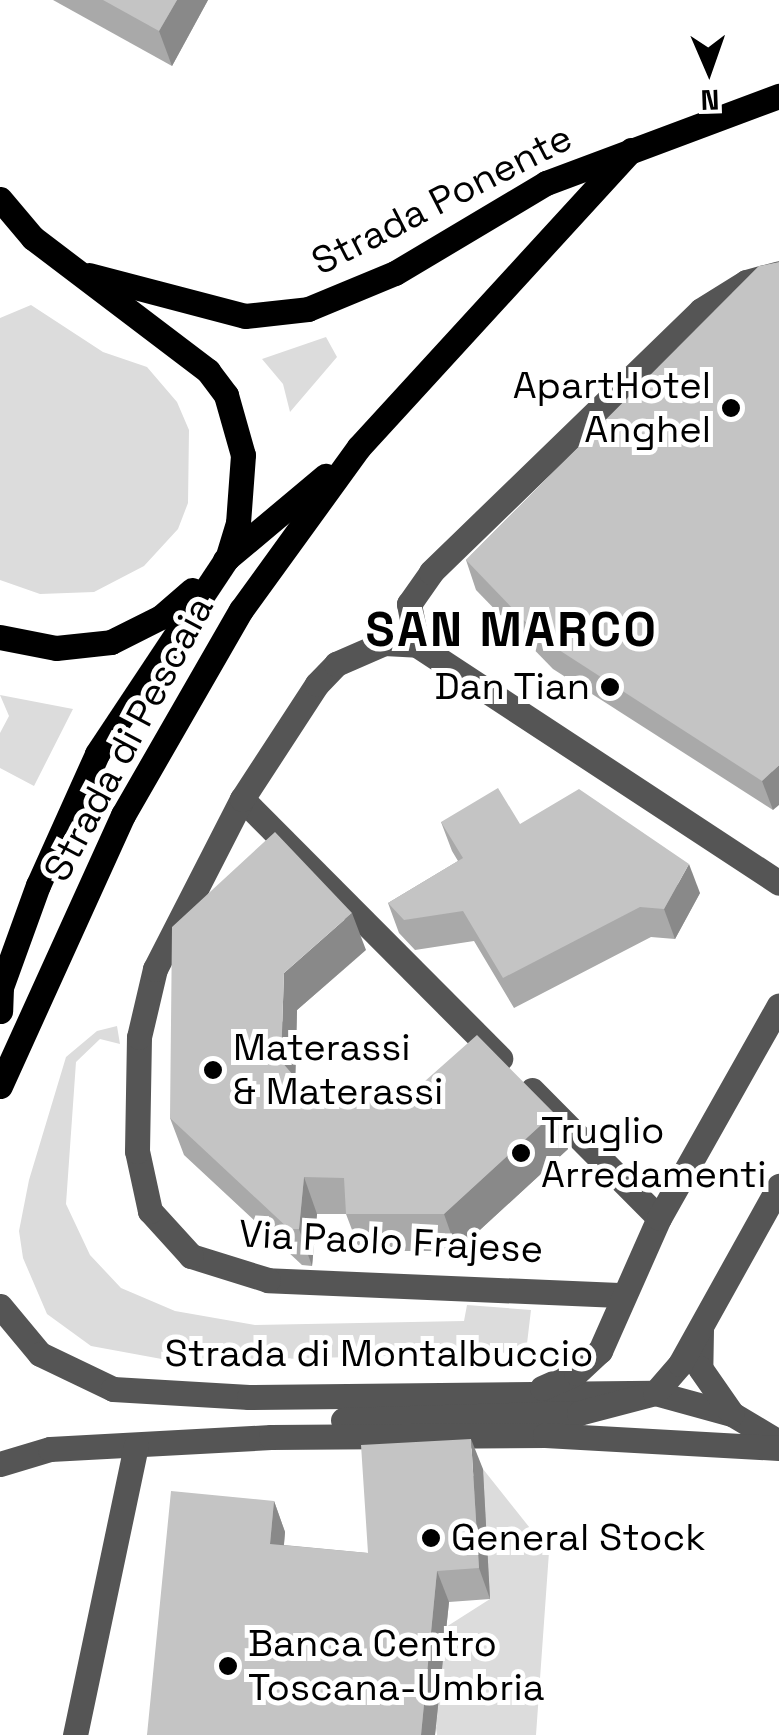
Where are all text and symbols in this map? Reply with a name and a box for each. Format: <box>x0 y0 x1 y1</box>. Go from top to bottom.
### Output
north arrow <box>659 20 759 120</box>
text: N <box>700 82 720 118</box>
street label: Strada Ponente <box>304 115 580 285</box>
place label: ApartHotel Anghel <box>513 363 711 452</box>
marker: ApartHotel Anghel <box>720 397 742 419</box>
street label: Strada di Pescaia <box>35 589 223 889</box>
district label: SAN MARCO <box>366 601 658 659</box>
place label: Dan Tian <box>433 664 590 710</box>
marker: Dan Tian <box>599 676 621 698</box>
place label: Materassi & Materassi <box>233 1025 443 1114</box>
marker: Materassi & Materassi <box>202 1059 224 1081</box>
place label: Truglio Arredamenti <box>541 1108 766 1198</box>
marker: Truglio Arredamenti <box>510 1142 532 1164</box>
street label: Via Paolo Frajese <box>238 1211 544 1273</box>
street label: Strada di Montalbuccio <box>164 1331 594 1377</box>
place label: General Stock <box>451 1515 706 1561</box>
marker: General Stock <box>420 1527 442 1549</box>
place label: Banca Centro Toscana-Umbria <box>248 1621 545 1710</box>
marker: Banca Centro Toscana-Umbria <box>217 1655 239 1677</box>

